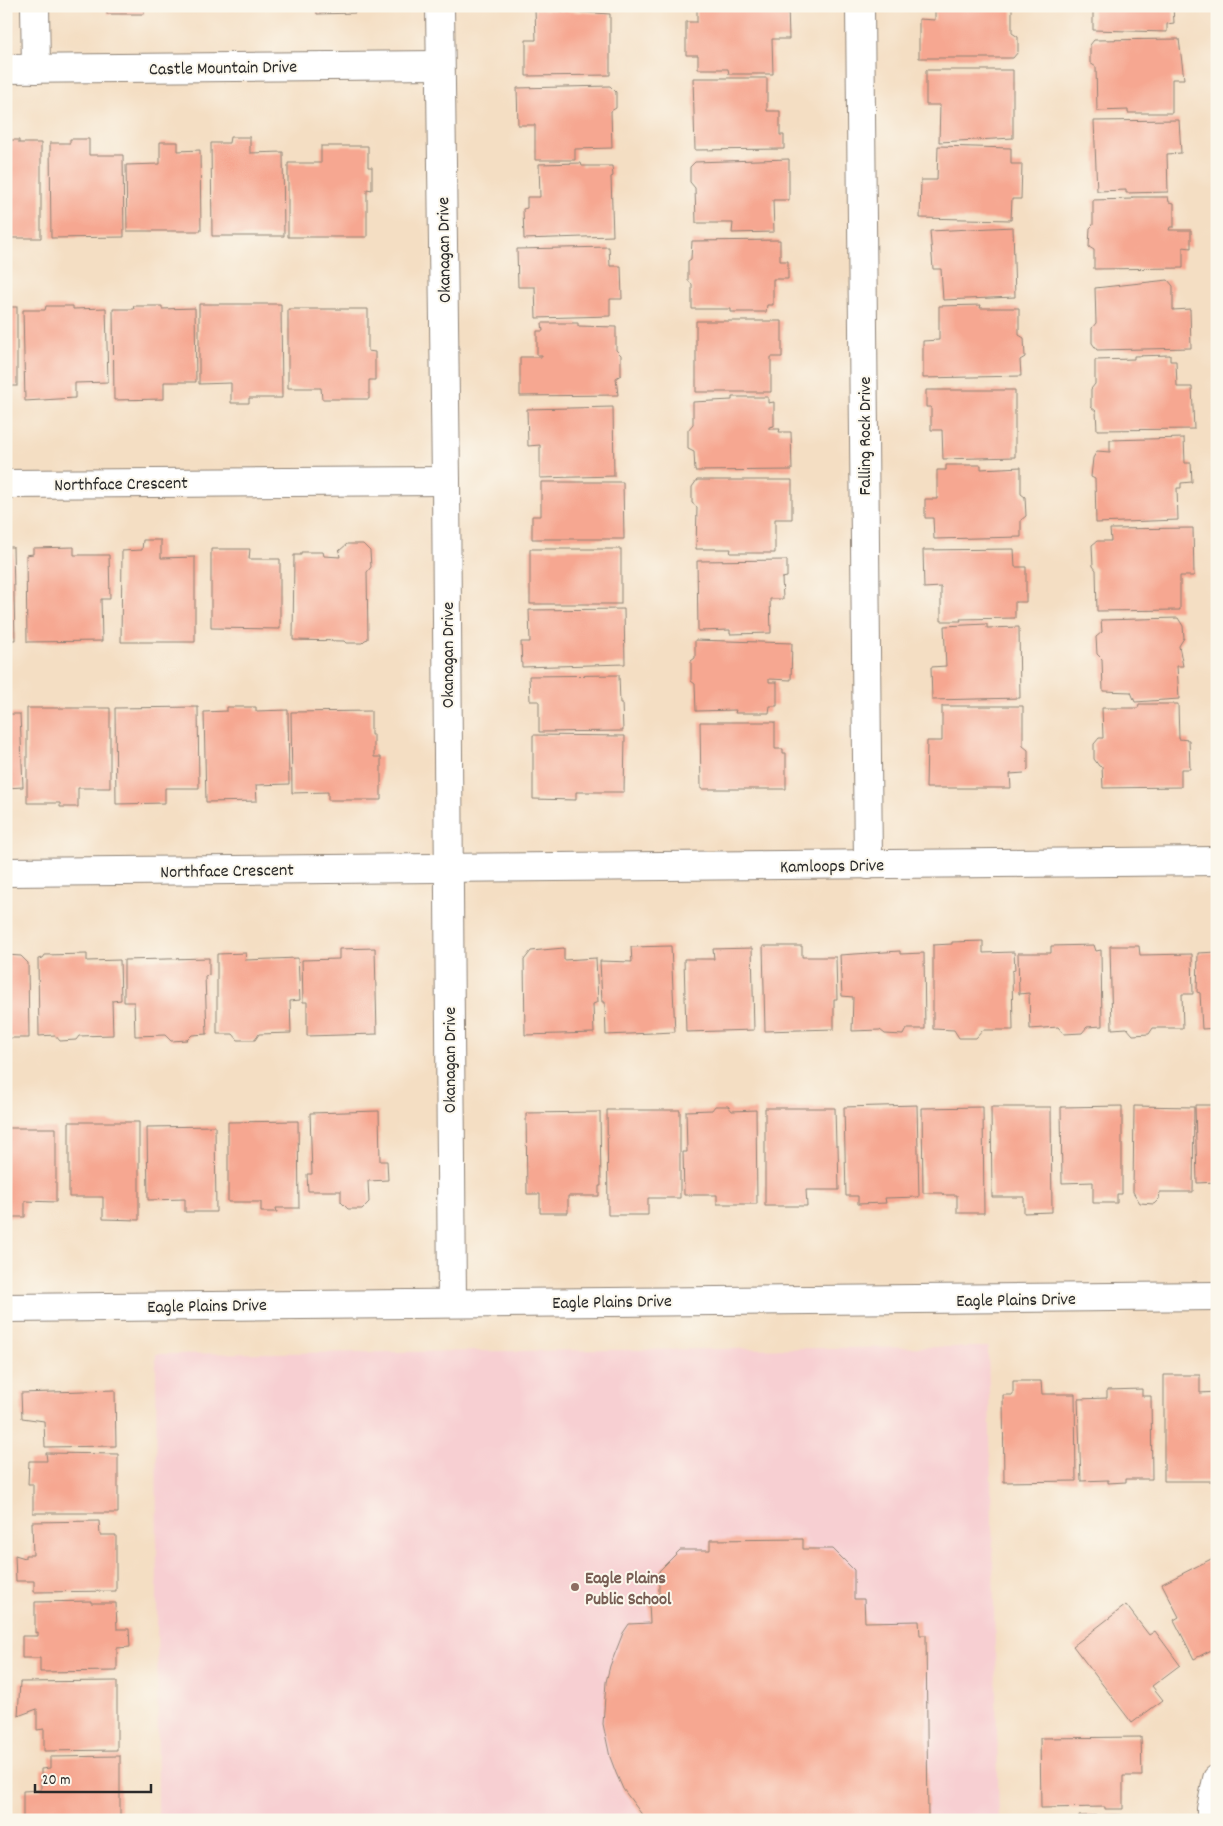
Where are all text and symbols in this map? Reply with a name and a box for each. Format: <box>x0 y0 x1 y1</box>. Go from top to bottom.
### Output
street label: Castle Mountain Drive <box>149 56 297 83</box>
street label: Okanagan Drive <box>432 196 459 303</box>
street label: Falling Rock Drive <box>854 376 879 495</box>
street label: Northface Crescent <box>54 472 188 499</box>
street label: Okanagan Drive <box>437 602 462 708</box>
street label: Kamloops Drive <box>780 854 884 881</box>
street label: Northface Crescent <box>160 859 294 886</box>
street label: Okanagan Drive <box>439 1007 464 1113</box>
street label: Eagle Plains Drive <box>956 1288 1076 1315</box>
street label: Eagle Plains Drive <box>552 1290 672 1317</box>
street label: Eagle Plains Drive <box>147 1294 267 1321</box>
place label: Eagle Plains Public School <box>585 1567 672 1613</box>
marker: Eagle Plains Public School <box>569 1581 581 1593</box>
scale bar <box>35 1761 151 1793</box>
text: 20 m <box>42 1770 70 1792</box>

